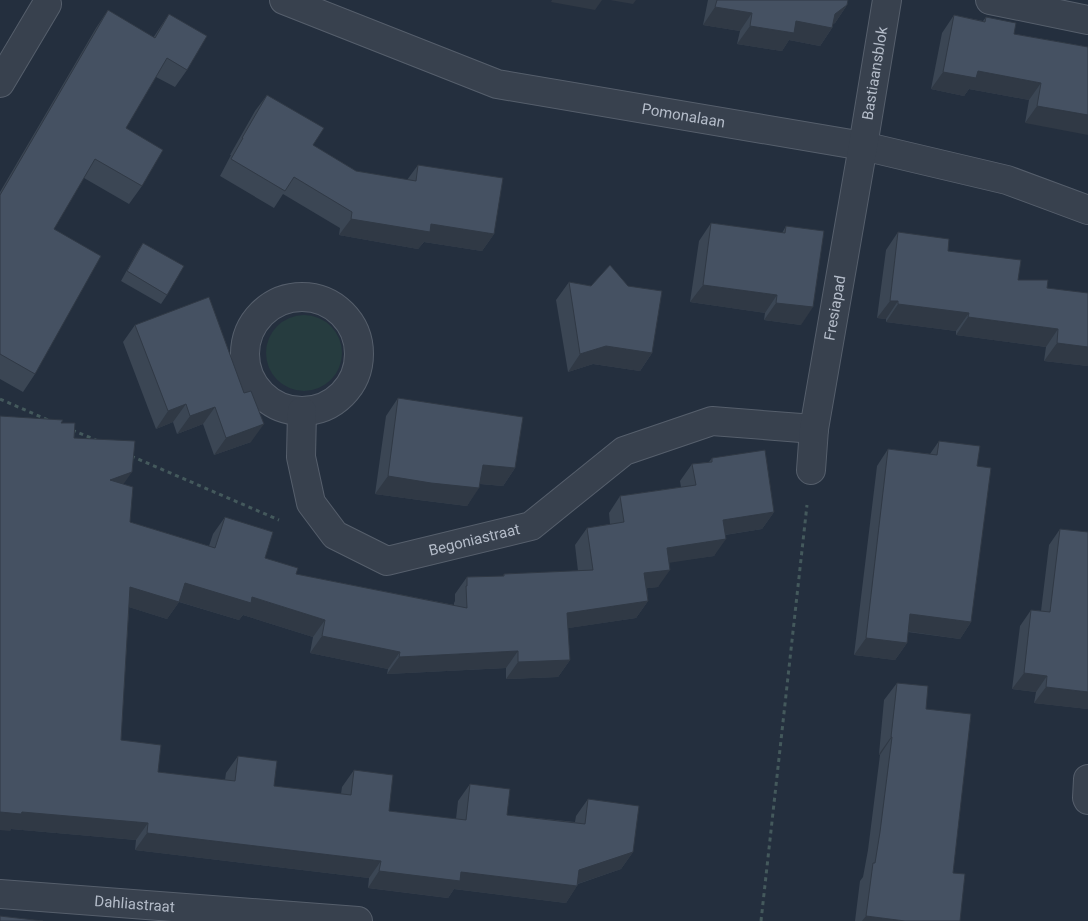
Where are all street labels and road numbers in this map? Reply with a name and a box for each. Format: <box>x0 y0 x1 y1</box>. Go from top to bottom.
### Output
street label: Bastiaansblok <box>858 25 892 121</box>
street label: Pomonalaan <box>640 100 727 131</box>
street label: Fresiapad <box>820 274 849 342</box>
street label: Begoniastraat <box>427 520 522 560</box>
street label: Dahliastraat <box>94 892 176 916</box>

